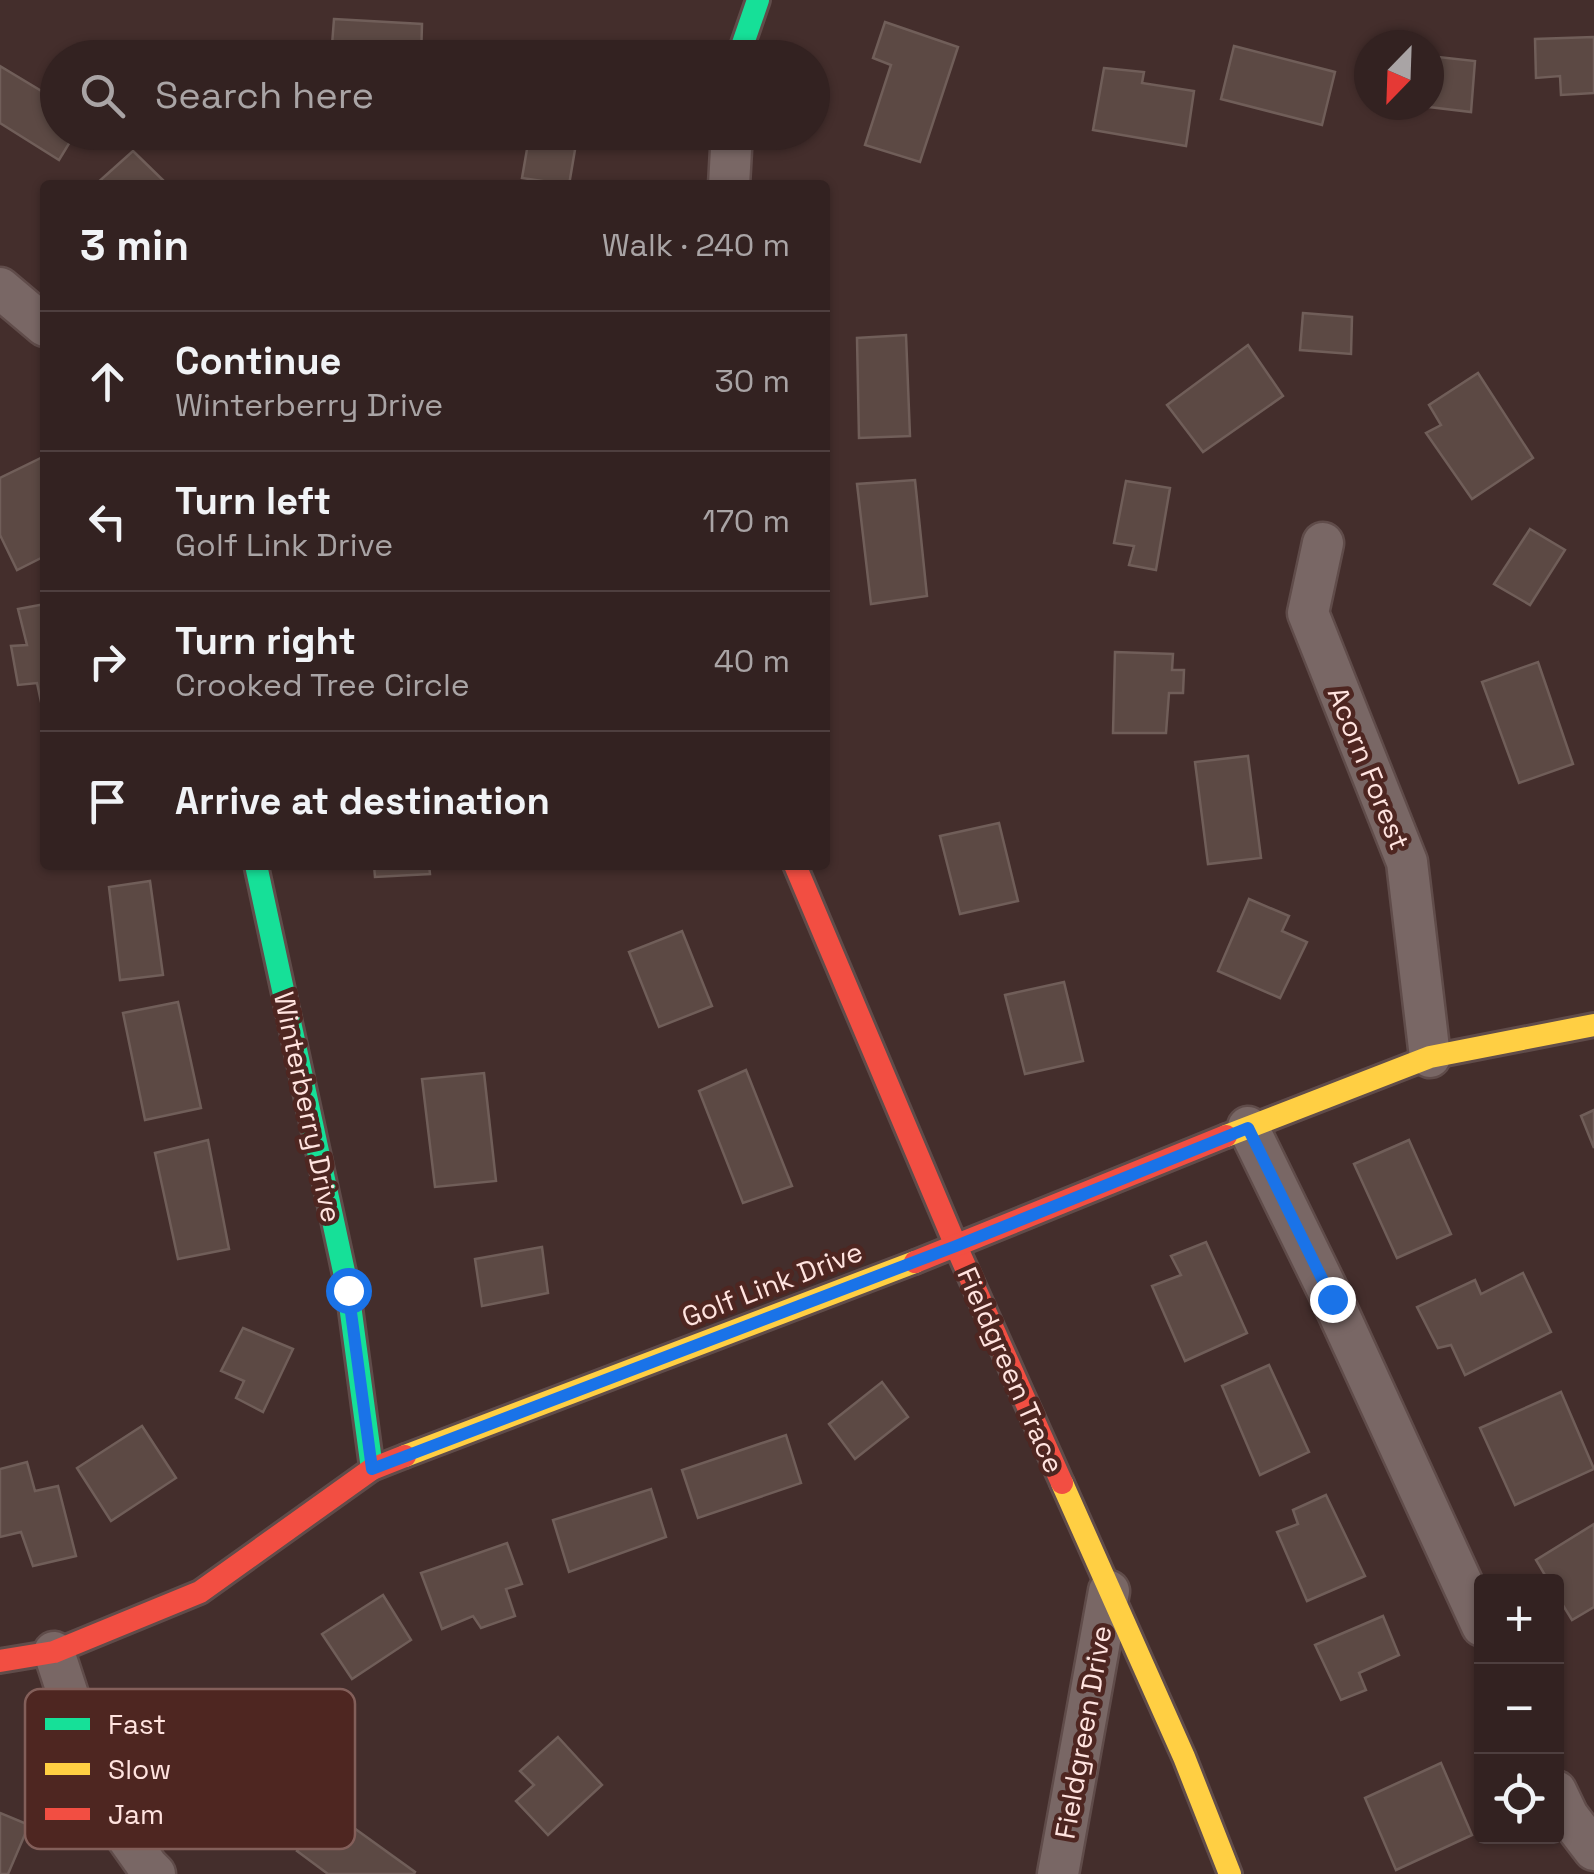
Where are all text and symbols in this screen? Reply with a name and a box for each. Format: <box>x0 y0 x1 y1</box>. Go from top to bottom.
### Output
north arrow <box>1354 30 1444 120</box>
search box <box>40 40 830 150</box>
icon: search <box>75 68 130 123</box>
text: Search here <box>155 71 374 119</box>
text: 3 min <box>80 219 189 272</box>
text: Walk · 240 m <box>602 225 790 265</box>
text: Continue <box>175 337 341 385</box>
icon: ahead <box>80 354 135 409</box>
text: 30 m <box>714 361 790 401</box>
text: Winterberry Drive <box>175 385 443 425</box>
text: Turn left <box>175 477 331 525</box>
icon: left <box>80 494 135 549</box>
text: 170 m <box>703 501 790 541</box>
text: Golf Link Drive <box>175 525 393 565</box>
text: Turn right <box>175 617 356 665</box>
icon: right <box>80 634 135 689</box>
text: 40 m <box>714 641 790 681</box>
text: Crooked Tree Circle <box>175 665 470 705</box>
street label: Acorn Forest <box>1320 681 1418 855</box>
icon: arrive <box>80 774 135 829</box>
text: Arrive at destination <box>175 777 550 825</box>
street label: Winterberry Drive <box>266 988 350 1226</box>
street label: Golf Link Drive <box>676 1233 868 1335</box>
street label: Fieldgreen Trace <box>949 1261 1073 1479</box>
route start <box>326 1268 372 1314</box>
route end <box>1310 1277 1356 1323</box>
map controls <box>1474 1574 1564 1844</box>
button: + <box>1474 1574 1564 1664</box>
street label: Fieldgreen Drive <box>1047 1622 1119 1842</box>
button: − <box>1474 1664 1564 1754</box>
legend <box>25 1689 355 1849</box>
text: Fast <box>108 1706 166 1742</box>
text: Slow <box>108 1751 171 1787</box>
button: locate <box>1474 1754 1564 1844</box>
text: Jam <box>108 1796 164 1832</box>

